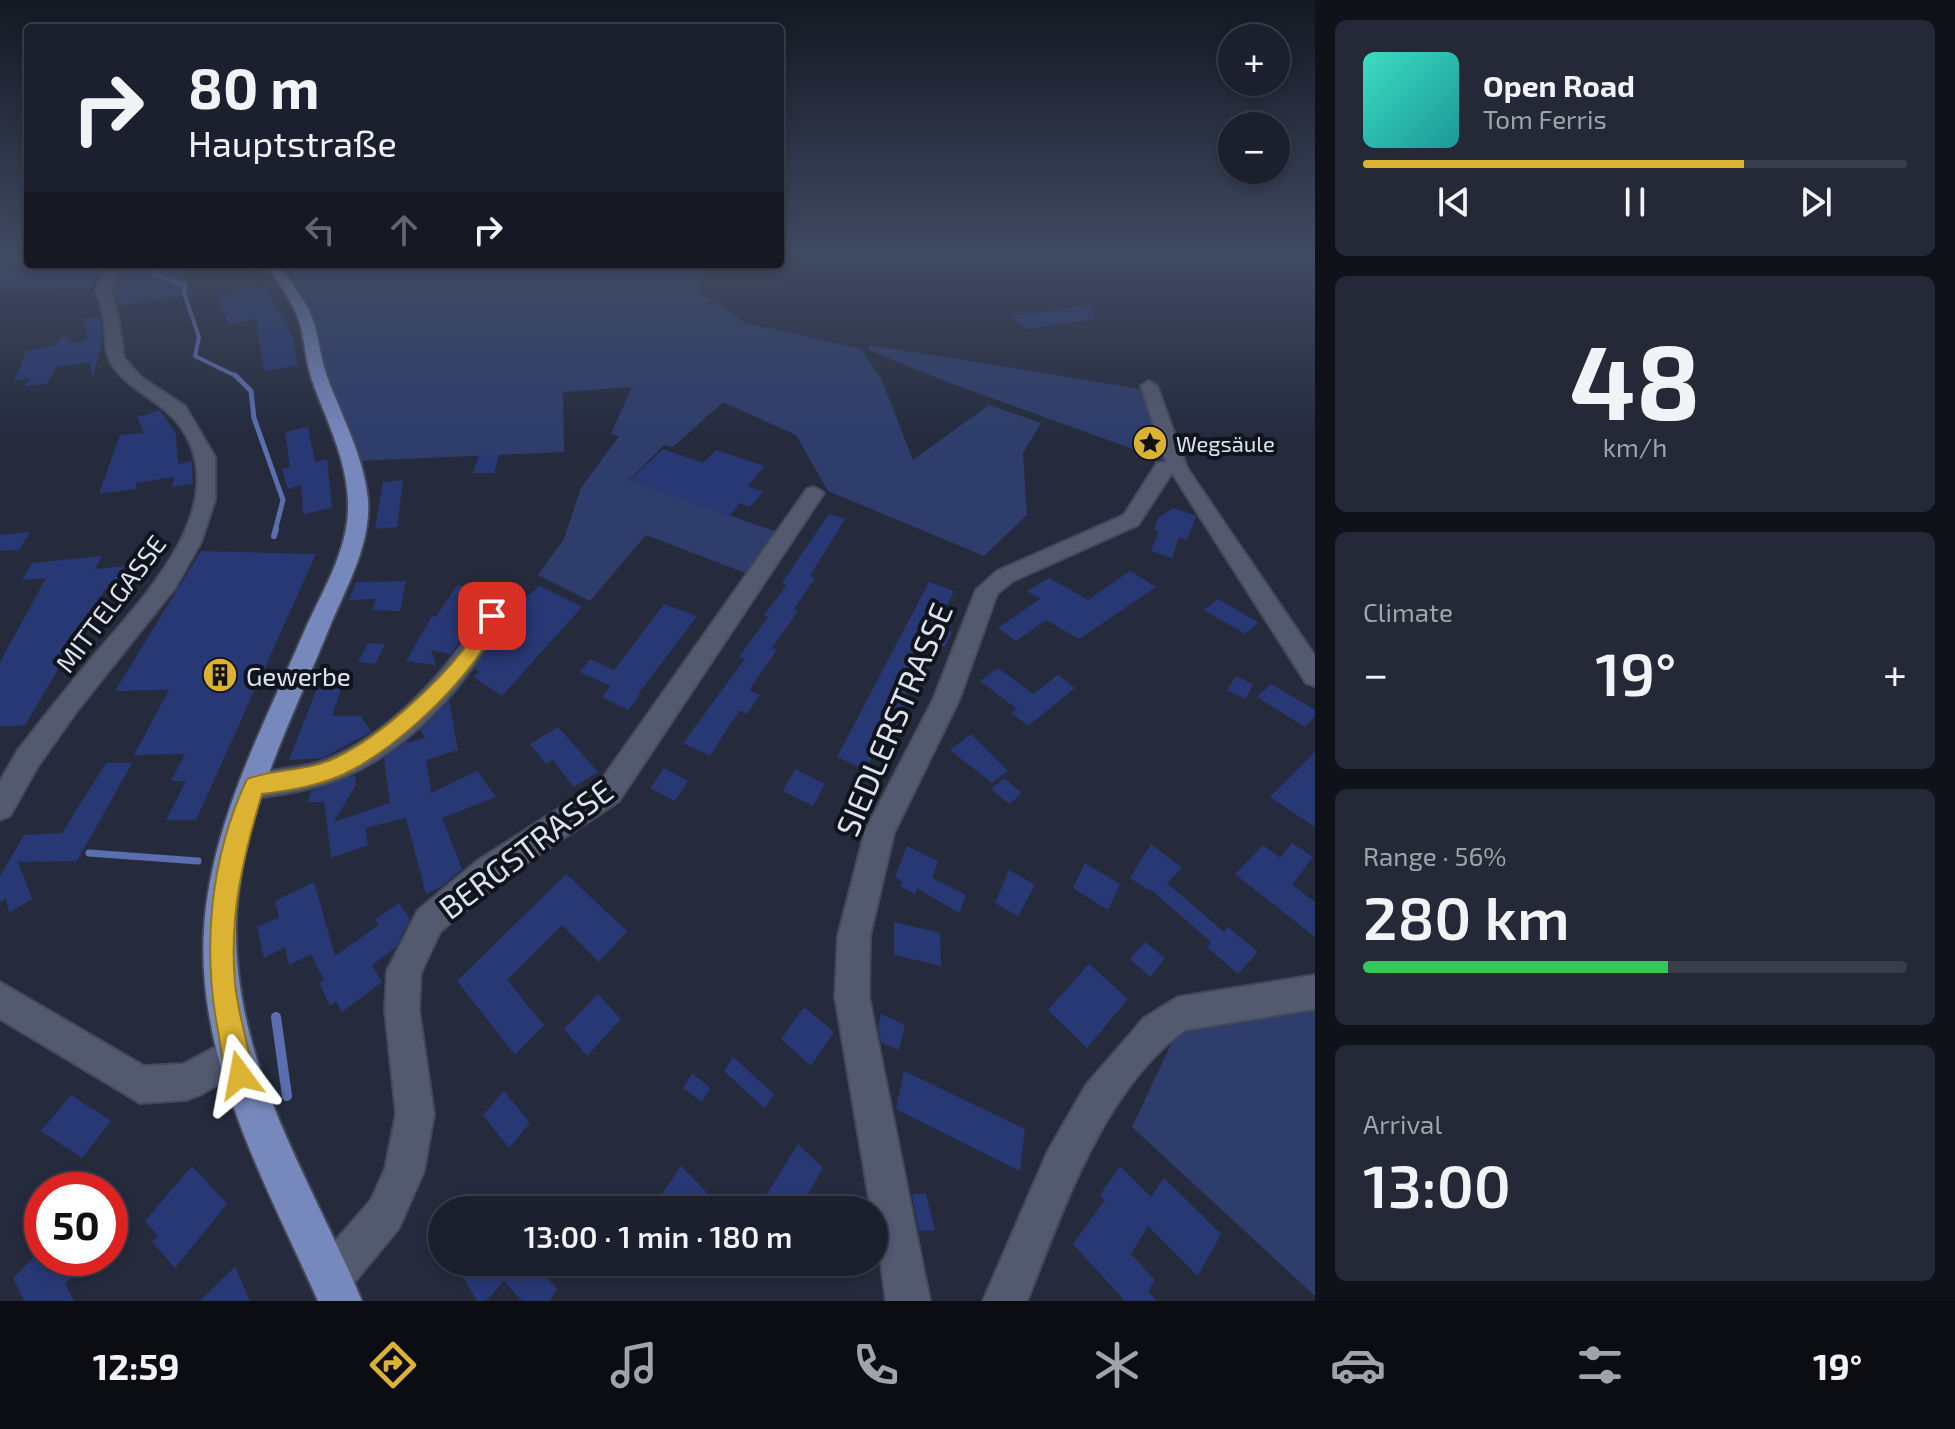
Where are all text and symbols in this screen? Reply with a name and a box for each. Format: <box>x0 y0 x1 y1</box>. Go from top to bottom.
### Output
map controls <box>1218 24 1290 184</box>
button: + <box>1218 24 1290 96</box>
text: 80 m <box>188 53 320 120</box>
icon: right <box>56 56 160 160</box>
text: Open Road <box>1483 67 1635 103</box>
text: Tom Ferris <box>1483 103 1607 134</box>
button: − <box>1218 112 1290 184</box>
text: Hauptstraße <box>188 121 397 164</box>
icon: previous <box>1432 180 1476 224</box>
icon: pause <box>1613 180 1657 224</box>
icon: next <box>1794 180 1838 224</box>
icon: left <box>298 208 342 252</box>
icon: ahead <box>382 208 426 252</box>
icon: right <box>466 208 510 252</box>
text: 48 <box>1569 316 1701 441</box>
place icon: Wegsäule <box>1131 424 1169 462</box>
place label: Wegsäule <box>1176 430 1275 456</box>
text: km/h <box>1603 431 1667 462</box>
street label: MITTELGASSE <box>48 528 172 678</box>
pin <box>458 582 526 650</box>
icon: arrive <box>470 594 514 638</box>
text: Climate <box>1363 596 1453 627</box>
street label: SIEDLERSTRASSE <box>827 597 959 841</box>
text: 19° <box>1595 636 1676 708</box>
text: − <box>1363 646 1389 699</box>
text: + <box>1883 646 1907 699</box>
building icon: Gewerbe <box>201 656 239 694</box>
place label: Gewerbe <box>246 660 351 691</box>
street label: BERGSTRASSE <box>431 770 619 926</box>
text: Range · 56% <box>1363 840 1507 871</box>
text: 280 km <box>1363 880 1570 952</box>
position arrow <box>198 1033 282 1117</box>
text: Arrival <box>1363 1108 1442 1139</box>
text: 13:00 <box>1363 1148 1511 1220</box>
speed limit sign: 50 <box>24 1172 128 1276</box>
text: 13:00 · 1 min · 180 m <box>524 1218 792 1254</box>
icon: directions <box>365 1337 421 1393</box>
icon: music <box>606 1337 662 1393</box>
icon: phone <box>848 1337 904 1393</box>
icon: climate <box>1089 1337 1145 1393</box>
icon: car <box>1330 1337 1386 1393</box>
icon: filters <box>1572 1337 1628 1393</box>
text: 12:59 <box>93 1344 180 1387</box>
text: 19° <box>1813 1344 1862 1387</box>

